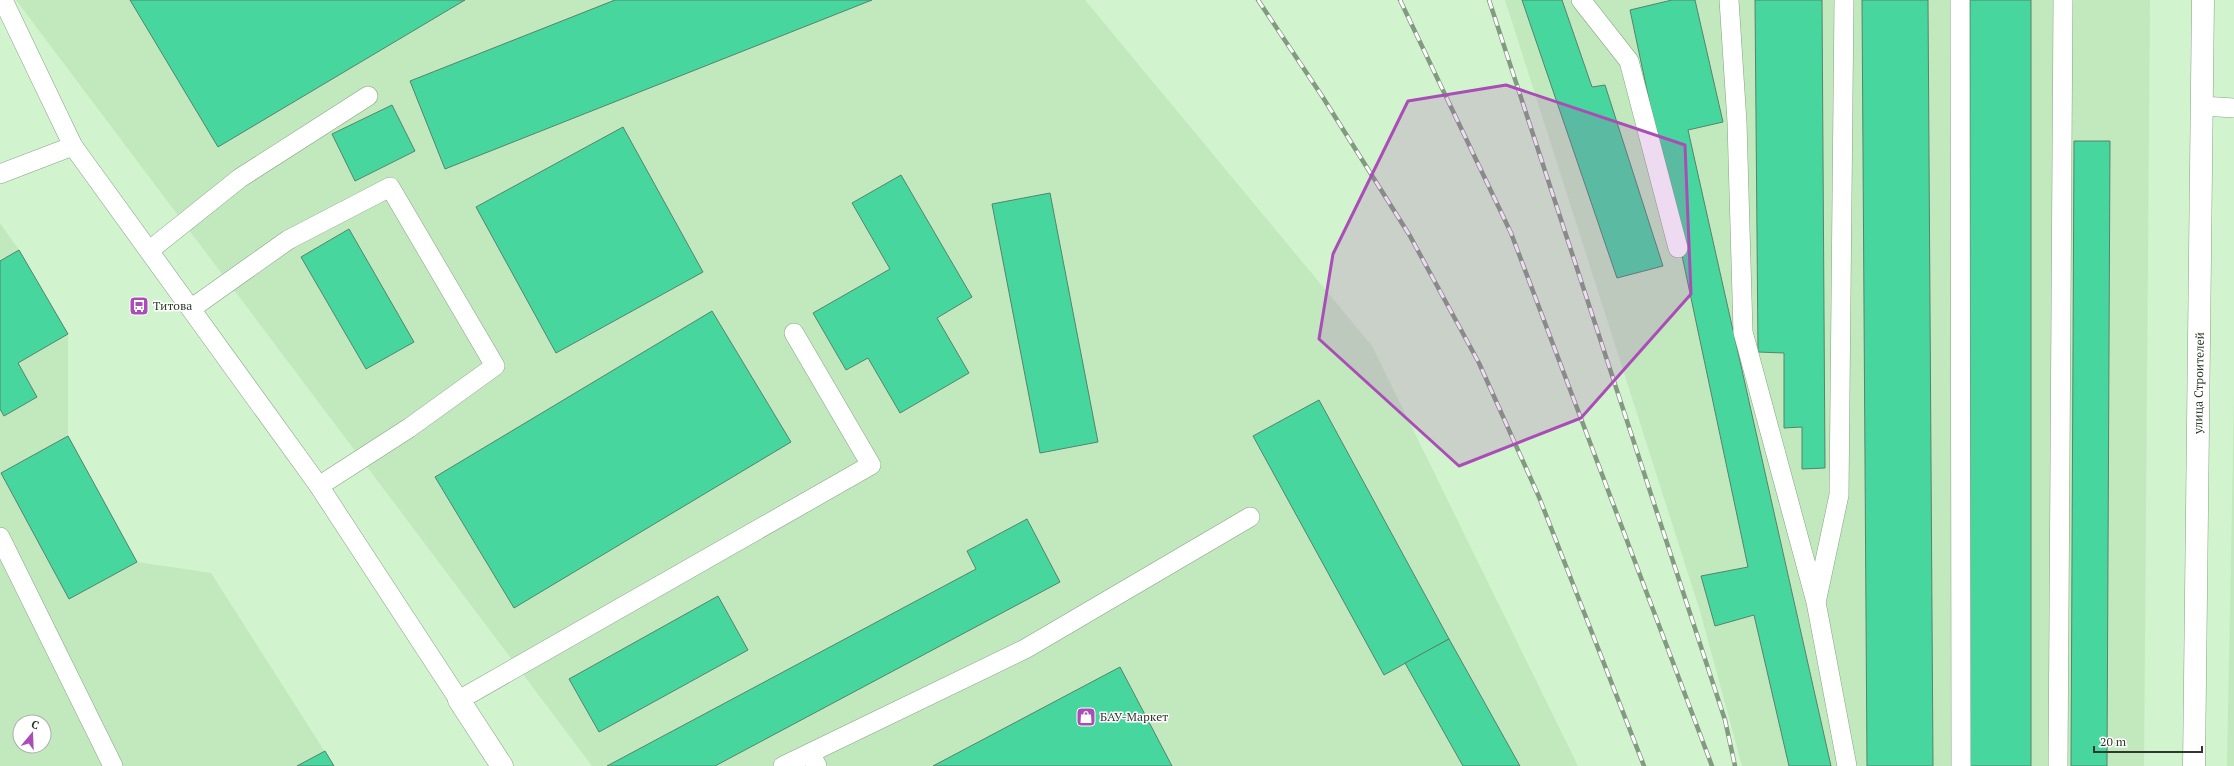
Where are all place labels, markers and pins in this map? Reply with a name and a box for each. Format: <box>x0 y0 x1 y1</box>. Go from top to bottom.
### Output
bus stop icon: Титова <box>128 295 150 317</box>
place label: Титова <box>153 298 192 313</box>
shop icon: БАУ-Маркет <box>1075 706 1097 728</box>
place label: БАУ-Маркет <box>1100 709 1168 724</box>

